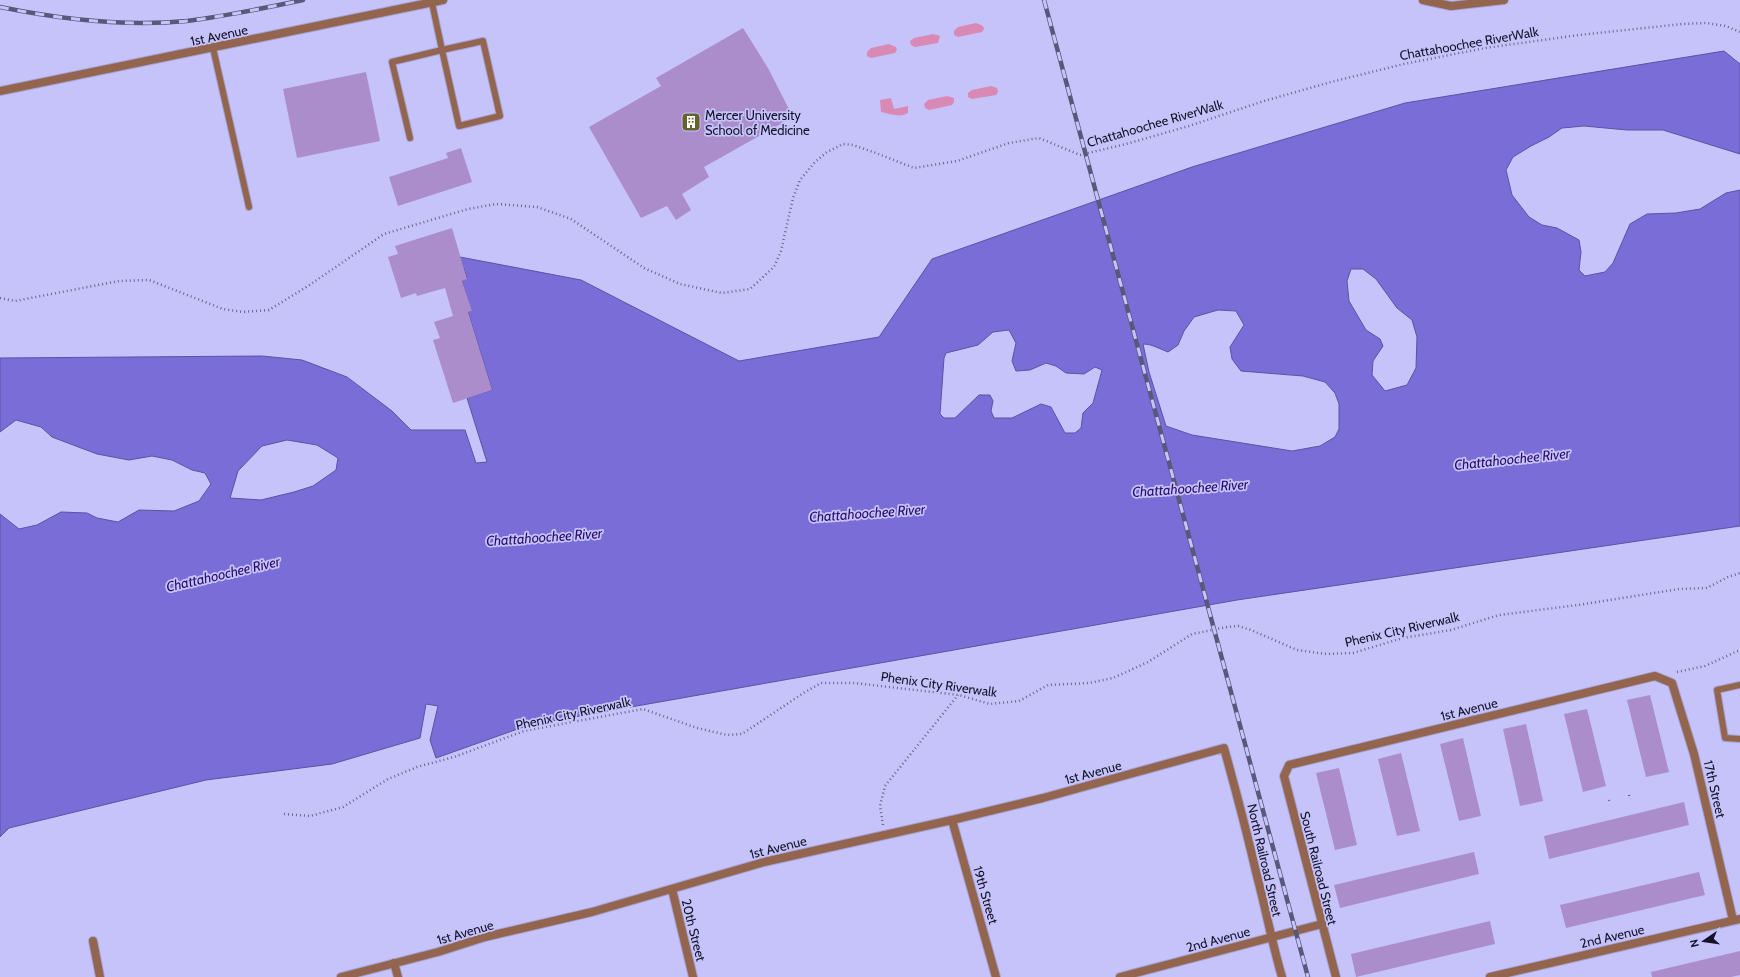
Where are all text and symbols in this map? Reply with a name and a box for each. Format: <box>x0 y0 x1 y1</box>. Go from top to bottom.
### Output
street label: 1st Avenue <box>189 21 249 49</box>
street label: Chattahoochee RiverWalk <box>1398 23 1540 63</box>
street label: Chattahoochee RiverWalk <box>1085 96 1225 150</box>
place label: Mercer University School of Medicine <box>705 107 810 138</box>
building icon: Mercer University School of Medicine <box>680 111 702 133</box>
water label: Chattahoochee River <box>1453 444 1571 474</box>
water label: Chattahoochee River <box>1131 475 1249 501</box>
water label: Chattahoochee River <box>808 500 926 526</box>
water label: Chattahoochee River <box>485 524 603 550</box>
water label: Chattahoochee River <box>164 552 282 596</box>
street label: Phenix City Riverwalk <box>1343 608 1461 650</box>
street label: Phenix City Riverwalk <box>880 668 998 700</box>
street label: Phenix City Riverwalk <box>514 693 632 733</box>
street label: 1st Avenue <box>1439 694 1499 724</box>
street label: 1st Avenue <box>1063 757 1123 787</box>
street label: 17th Street <box>1701 759 1730 820</box>
street label: North Railroad Street <box>1244 802 1286 919</box>
street label: South Railroad Street <box>1297 809 1341 927</box>
street label: 1st Avenue <box>748 832 808 862</box>
street label: 19th Street <box>970 864 1002 926</box>
street label: 20th Street <box>679 897 710 963</box>
street label: 1st Avenue <box>435 916 495 948</box>
street label: 2nd Avenue <box>1578 921 1646 951</box>
north arrow <box>1684 921 1724 961</box>
street label: 2nd Avenue <box>1184 923 1252 955</box>
text: N <box>1687 938 1702 949</box>

